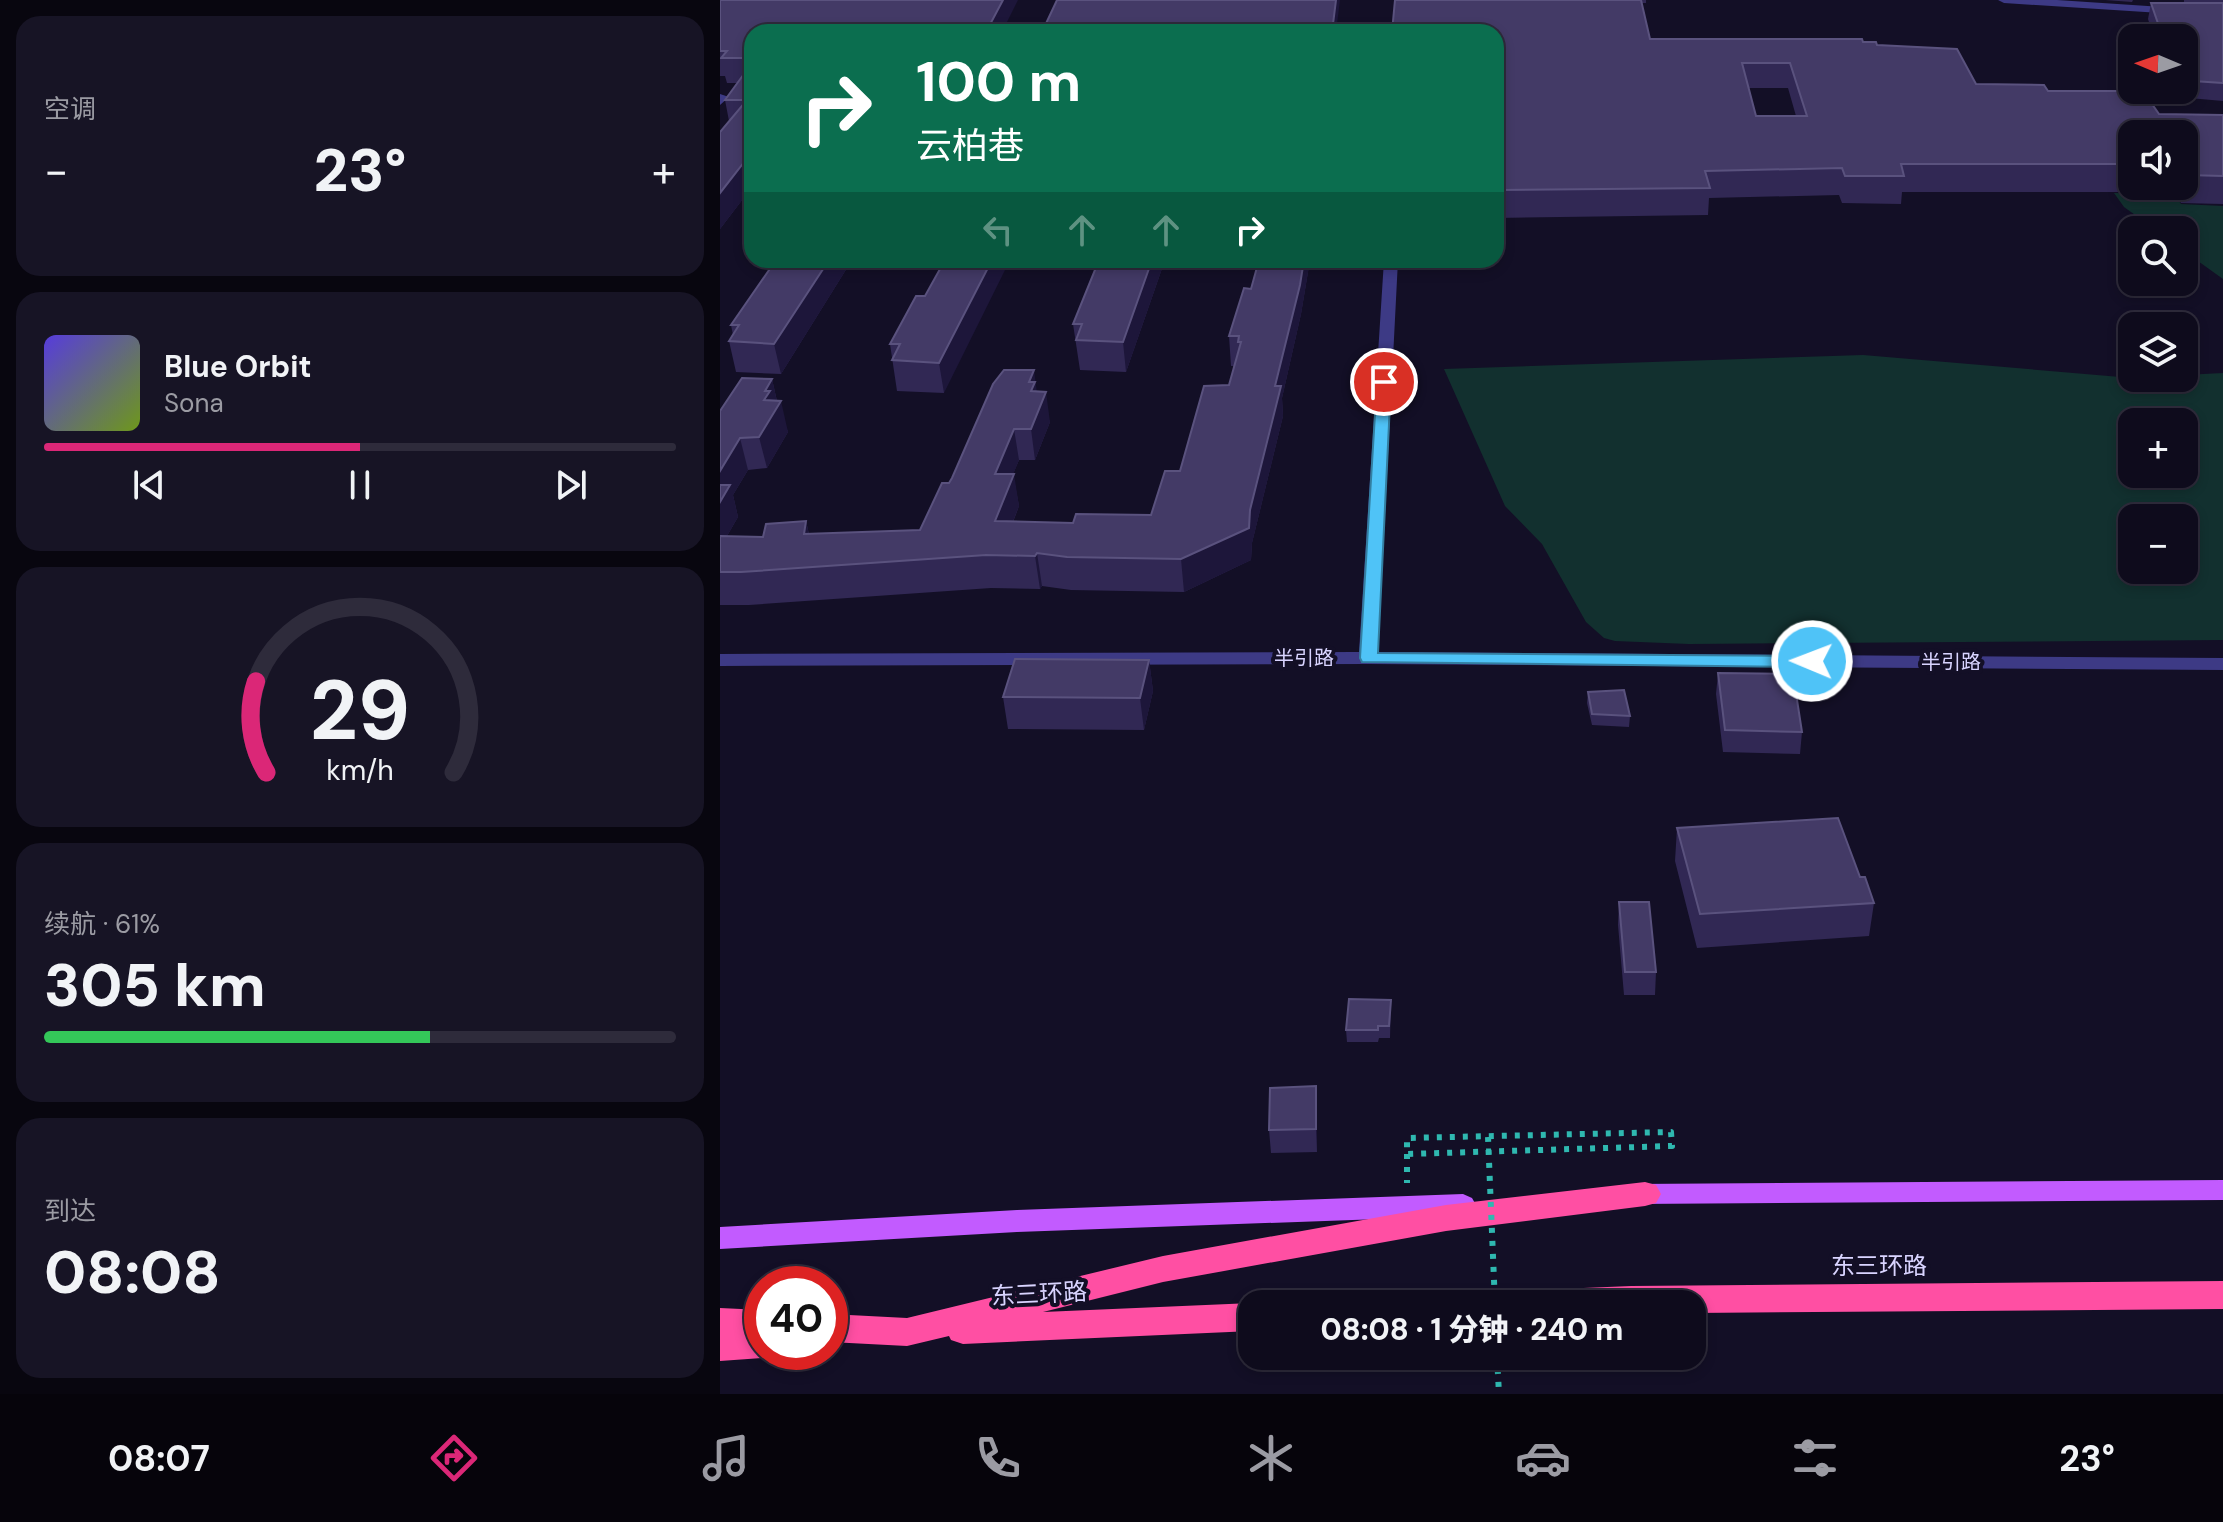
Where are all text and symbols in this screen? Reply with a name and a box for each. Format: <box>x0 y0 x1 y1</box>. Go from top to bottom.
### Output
north arrow <box>2118 24 2198 104</box>
map controls <box>2118 24 2198 584</box>
text: 100 m <box>916 45 1081 118</box>
icon: right <box>784 56 888 160</box>
text: 空调 <box>44 92 96 126</box>
button: sound <box>2118 120 2198 200</box>
text: 云柏巷 <box>916 122 1024 169</box>
text: 23° <box>314 131 406 210</box>
text: − <box>44 142 68 200</box>
text: + <box>652 142 676 200</box>
icon: left <box>976 208 1020 252</box>
icon: ahead <box>1060 208 1104 252</box>
icon: ahead <box>1144 208 1188 252</box>
icon: right <box>1228 208 1272 252</box>
button: search <box>2118 216 2198 296</box>
button: layers <box>2118 312 2198 392</box>
text: Blue Orbit <box>164 347 311 386</box>
pin <box>1350 348 1418 416</box>
icon: arrive <box>1362 360 1406 404</box>
text: Sona <box>164 386 224 420</box>
button: + <box>2118 408 2198 488</box>
icon: previous <box>127 463 171 507</box>
icon: pause <box>338 463 382 507</box>
icon: next <box>549 463 593 507</box>
button: − <box>2118 504 2198 584</box>
position arrow <box>1770 619 1854 703</box>
street label: 半引路 <box>1274 645 1334 671</box>
street label: 半引路 <box>1921 649 1981 675</box>
text: 29 <box>310 656 410 765</box>
text: km/h <box>326 752 394 789</box>
text: 续航 · 61% <box>44 907 160 941</box>
text: 305 km <box>44 946 266 1025</box>
text: 到达 <box>44 1194 96 1228</box>
text: 08:08 <box>44 1233 221 1312</box>
street label: 东三环路 <box>1831 1250 1927 1281</box>
speed limit sign: 40 <box>744 1266 848 1370</box>
street label: 东三环路 <box>990 1276 1088 1311</box>
text: 08:08 · 1 分钟 · 240 m <box>1321 1310 1623 1349</box>
icon: directions <box>426 1430 482 1486</box>
icon: music <box>698 1430 754 1486</box>
icon: phone <box>970 1430 1026 1486</box>
icon: climate <box>1243 1430 1299 1486</box>
icon: car <box>1515 1430 1571 1486</box>
icon: filters <box>1787 1430 1843 1486</box>
text: 08:07 <box>108 1435 210 1482</box>
text: 23° <box>2059 1435 2115 1482</box>

